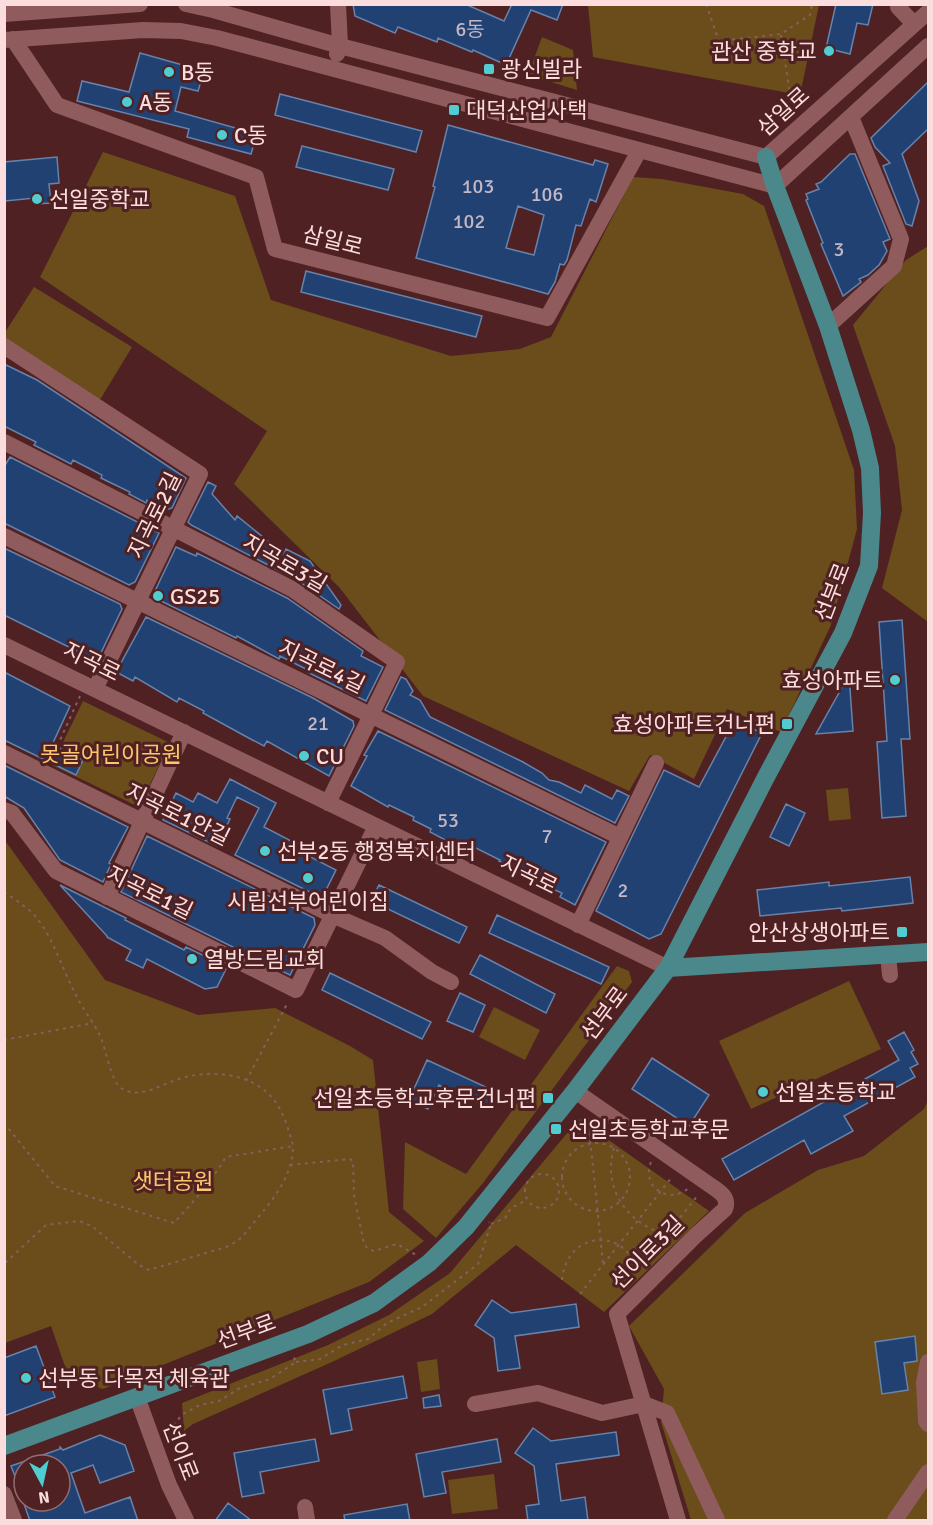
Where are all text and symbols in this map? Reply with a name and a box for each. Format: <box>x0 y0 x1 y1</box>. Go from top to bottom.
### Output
house number: 6동 <box>455 17 485 42</box>
place label: 관산 중학교 <box>711 38 817 65</box>
marker: 관산 중학교 <box>822 44 836 58</box>
place label: 광신빌라 <box>501 56 582 83</box>
place label: B동 <box>181 59 215 86</box>
marker: 광신빌라 <box>482 62 496 76</box>
marker: B동 <box>162 65 176 79</box>
street label: 삼일로 <box>752 81 815 142</box>
place label: A동 <box>139 89 173 116</box>
marker: A동 <box>120 95 134 109</box>
place label: 대덕산업사택 <box>466 97 587 124</box>
marker: 대덕산업사택 <box>447 103 461 117</box>
place label: C동 <box>234 122 268 149</box>
marker: C동 <box>215 128 229 142</box>
house number: 103 <box>462 174 494 199</box>
house number: 106 <box>531 182 563 207</box>
place label: 선일중학교 <box>49 186 150 213</box>
marker: 선일중학교 <box>30 192 44 206</box>
house number: 102 <box>453 209 485 234</box>
street label: 삼일로 <box>300 220 366 261</box>
house number: 3 <box>834 237 844 262</box>
street label: 지곡로2길 <box>122 468 187 563</box>
street label: 지곡로3길 <box>238 529 332 598</box>
street label: 선부로 <box>809 559 856 625</box>
place label: GS25 <box>170 583 220 610</box>
marker: GS25 <box>151 589 165 603</box>
street label: 지곡로4길 <box>274 634 369 699</box>
street label: 지곡로 <box>59 636 125 687</box>
place label: 효성아파트 <box>782 667 883 694</box>
marker: 효성아파트 <box>888 673 902 687</box>
house number: 21 <box>307 711 329 736</box>
place label: 효성아파트건너편 <box>613 711 775 738</box>
marker: 효성아파트건너편 <box>780 717 794 731</box>
park label: 못골어린이공원 <box>40 741 182 768</box>
place label: CU <box>316 743 344 770</box>
marker: CU <box>297 749 311 763</box>
street label: 지곡로1안길 <box>121 778 235 851</box>
house number: 53 <box>437 808 459 833</box>
house number: 7 <box>542 824 552 849</box>
place label: 선부2동 행정복지센터 <box>277 838 476 865</box>
marker: 선부2동 행정복지센터 <box>258 844 272 858</box>
street label: 지곡로 <box>496 849 562 900</box>
street label: 지곡로1길 <box>102 860 197 925</box>
marker: 시립선부어린이집 <box>301 871 315 885</box>
house number: 2 <box>618 878 628 903</box>
place label: 시립선부어린이집 <box>227 888 389 915</box>
place label: 안산상생아파트 <box>748 919 890 946</box>
marker: 안산상생아파트 <box>895 925 909 939</box>
place label: 열방드림교회 <box>204 946 325 973</box>
marker: 열방드림교회 <box>185 952 199 966</box>
street label: 선부로 <box>575 981 633 1046</box>
place label: 선일초등학교 <box>775 1079 896 1106</box>
place label: 선일초등학교후문건너편 <box>313 1085 536 1112</box>
marker: 선일초등학교 <box>756 1085 770 1099</box>
marker: 선일초등학교후문건너편 <box>541 1091 555 1105</box>
place label: 선일초등학교후문 <box>568 1116 730 1143</box>
marker: 선일초등학교후문 <box>549 1122 563 1136</box>
park label: 샛터공원 <box>133 1168 213 1195</box>
street label: 선이로3길 <box>605 1210 690 1295</box>
street label: 선부로 <box>213 1308 279 1355</box>
place label: 선부동 다목적 체육관 <box>38 1365 230 1392</box>
marker: 선부동 다목적 체육관 <box>19 1371 33 1385</box>
street label: 선이로 <box>157 1418 204 1484</box>
north arrow <box>12 1453 72 1513</box>
text: N <box>37 1486 51 1508</box>

